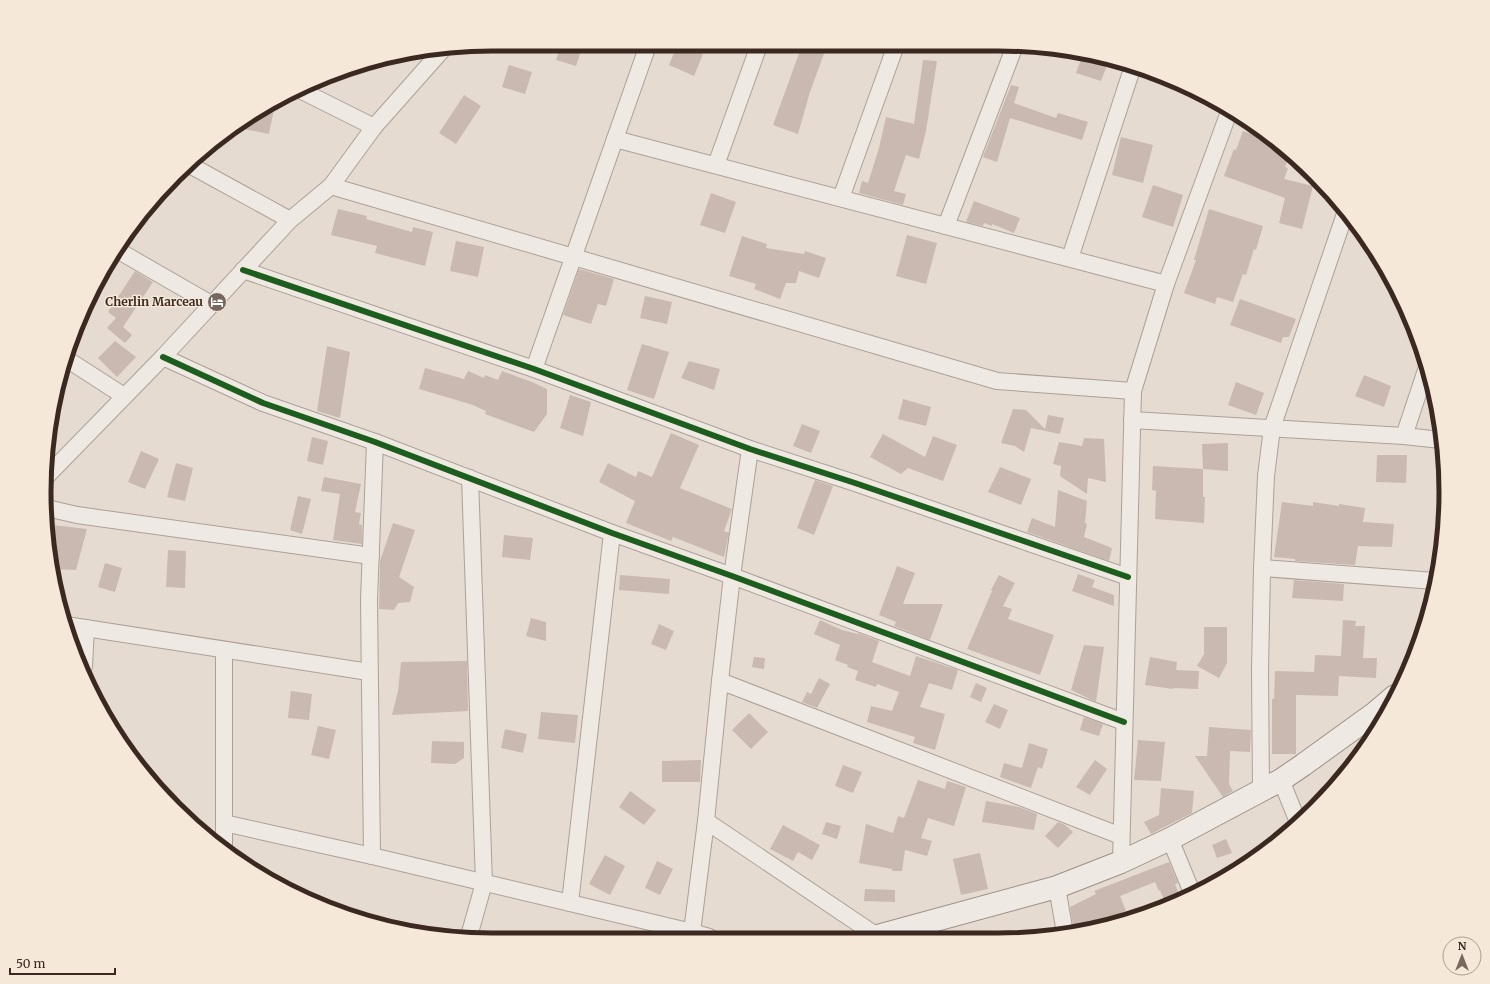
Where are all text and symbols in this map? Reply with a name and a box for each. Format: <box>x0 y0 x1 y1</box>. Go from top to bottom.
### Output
hotel icon: Cherlin Marceau <box>206 291 228 313</box>
place label: Cherlin Marceau <box>105 294 203 309</box>
north arrow <box>1442 936 1482 976</box>
text: N <box>1458 939 1467 953</box>
scale bar <box>10 950 115 976</box>
text: 50 m <box>16 956 45 971</box>

